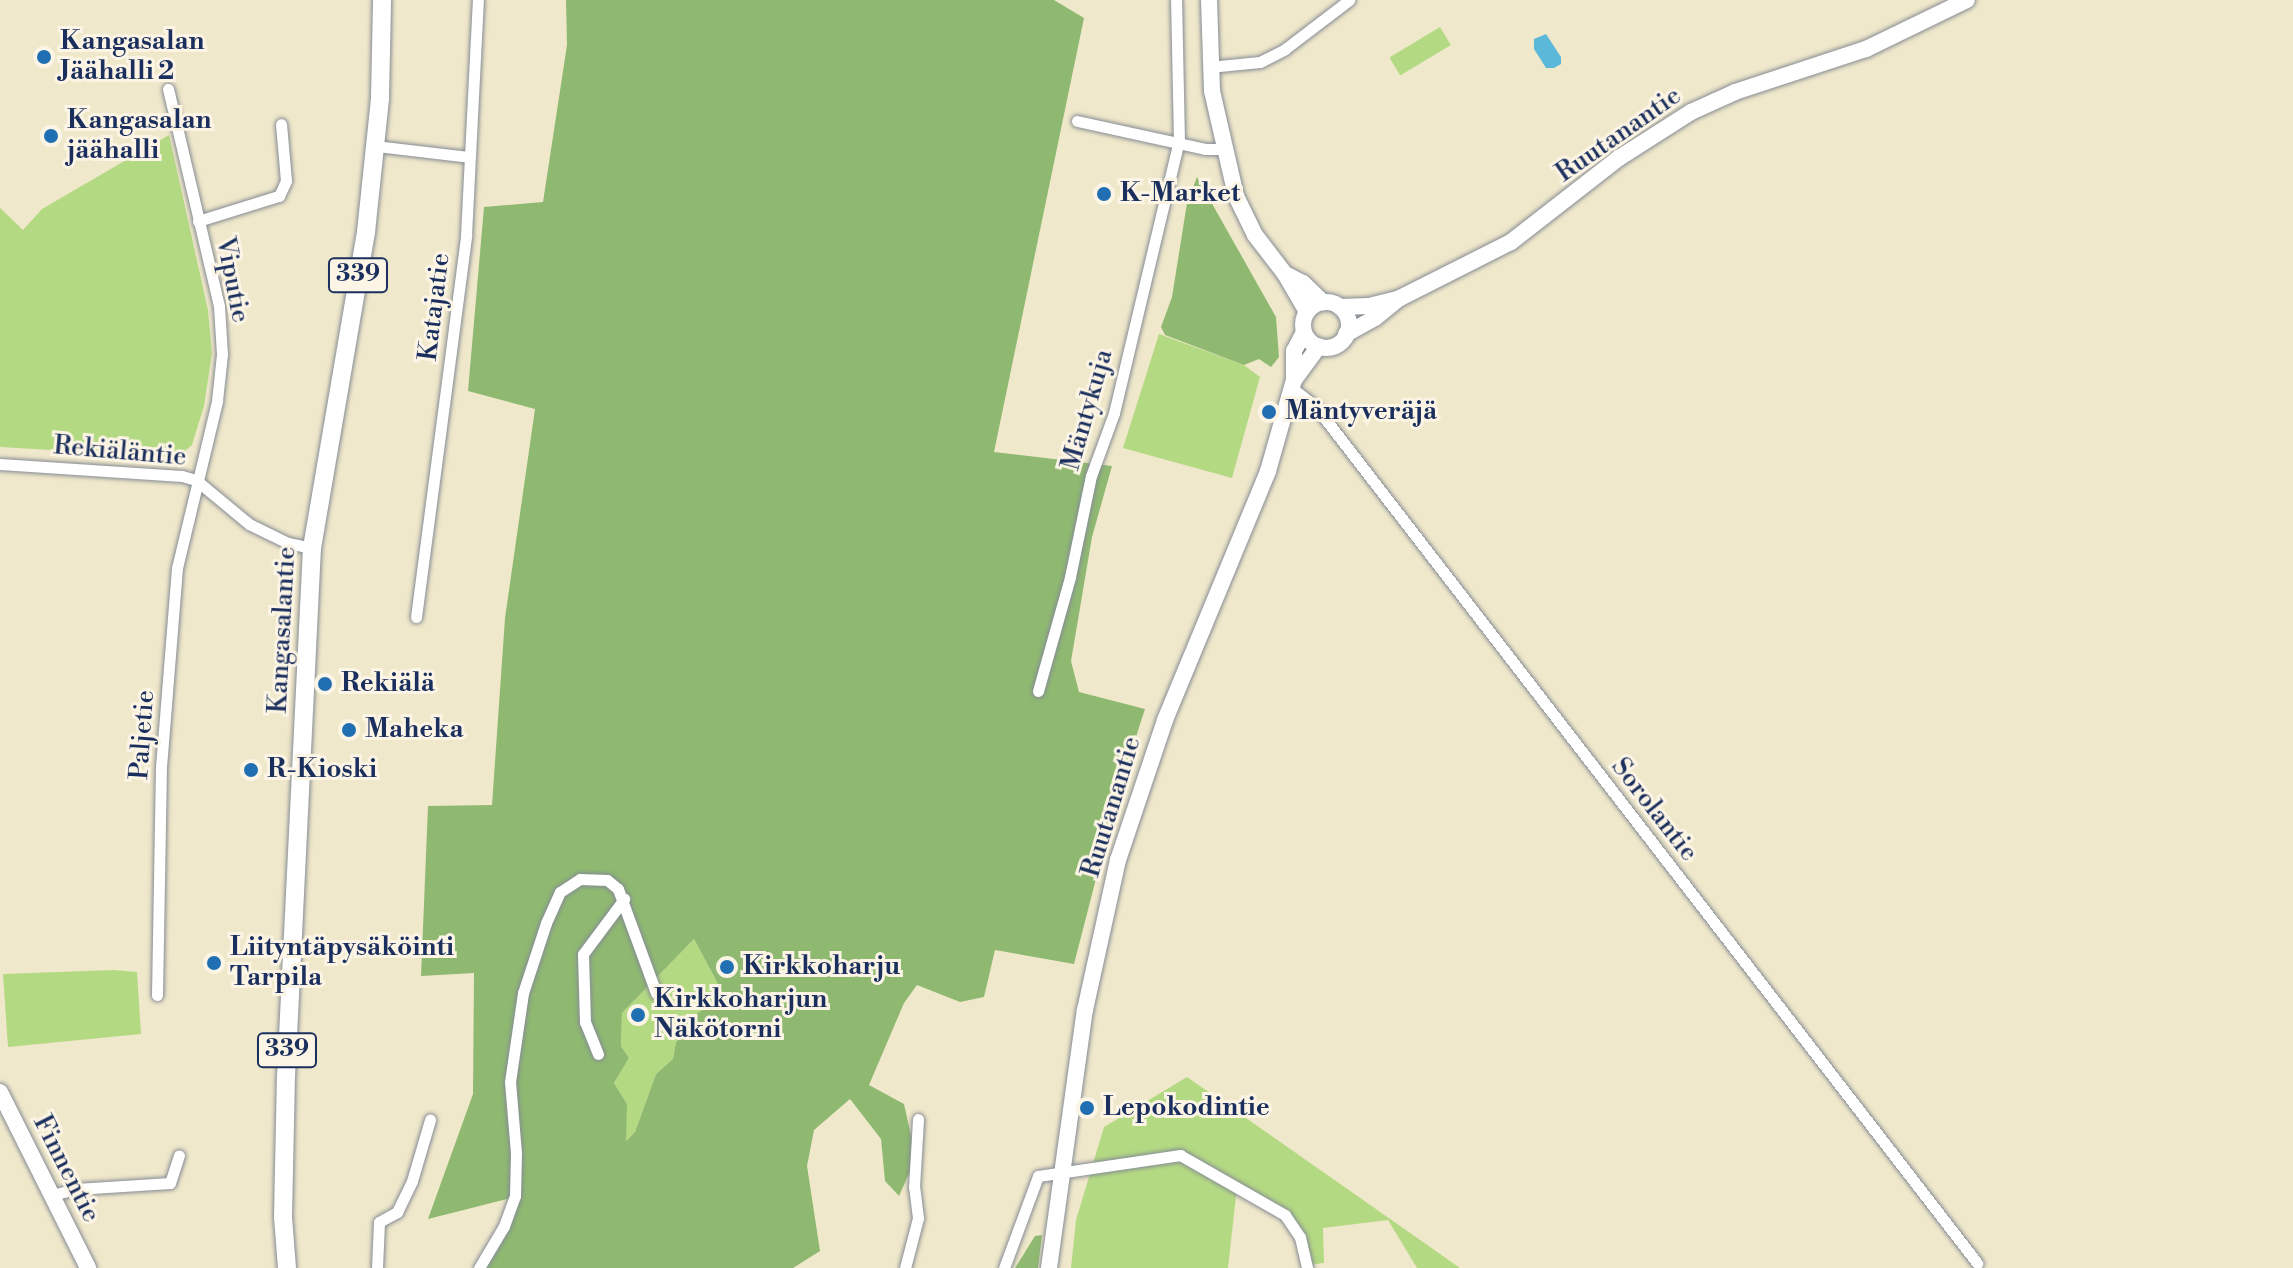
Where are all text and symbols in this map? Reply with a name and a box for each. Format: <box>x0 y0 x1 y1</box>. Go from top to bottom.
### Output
place label: Kangasalan Jäähalli 2 <box>60 26 205 88</box>
marker: Kangasalan Jäähalli 2 <box>35 48 53 66</box>
street label: Ruutanantie <box>1550 81 1688 189</box>
place label: Kangasalan jäähalli <box>67 105 212 166</box>
marker: Kangasalan jäähalli <box>42 127 60 145</box>
place label: K-Market <box>1120 178 1240 210</box>
marker: K-Market <box>1095 185 1113 203</box>
street label: Viputie <box>208 235 256 325</box>
street label: Katajatie <box>413 251 457 363</box>
road number: 339 <box>326 255 390 295</box>
street label: Mäntykuja <box>1056 346 1120 474</box>
place label: Mäntyveräjä <box>1285 396 1437 428</box>
marker: Mäntyveräjä <box>1260 403 1278 421</box>
street label: Rekiäläntie <box>52 431 188 473</box>
street label: Kangasalantie <box>263 546 303 714</box>
place label: Rekiälä <box>341 668 435 700</box>
marker: Rekiälä <box>316 675 334 693</box>
street label: Paljetie <box>124 689 162 781</box>
place label: Maheka <box>365 714 464 746</box>
marker: Maheka <box>340 721 358 739</box>
street label: Ruutanantie <box>1076 733 1148 881</box>
street label: Sorolantie <box>1604 752 1704 868</box>
place label: R-Kioski <box>267 754 377 786</box>
marker: R-Kioski <box>242 761 260 779</box>
place label: Liityntäpysäköinti Tarpila <box>230 932 454 994</box>
place label: Kirkkoharju <box>743 951 900 983</box>
marker: Liityntäpysäköinti Tarpila <box>205 954 223 972</box>
marker: Kirkkoharju <box>718 958 736 976</box>
place label: Kirkkoharjun Näkötorni <box>654 984 827 1046</box>
marker: Kirkkoharjun Näkötorni <box>629 1006 647 1024</box>
road number: 339 <box>255 1030 319 1070</box>
place label: Lepokodintie <box>1103 1092 1270 1124</box>
marker: Lepokodintie <box>1078 1099 1096 1117</box>
street label: Finnentie <box>26 1110 106 1228</box>

